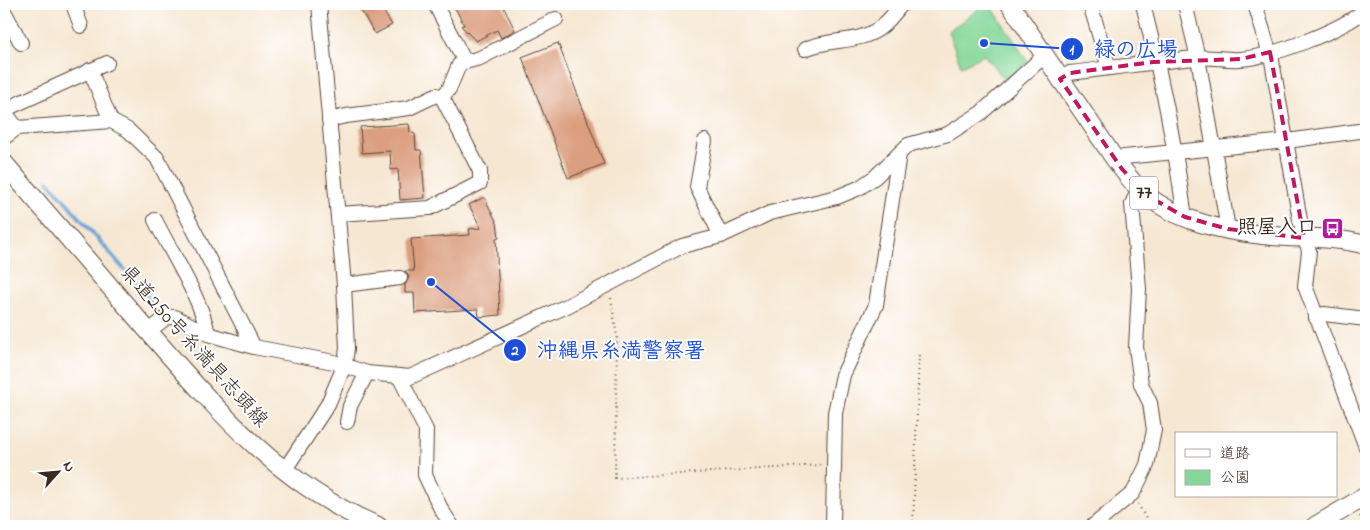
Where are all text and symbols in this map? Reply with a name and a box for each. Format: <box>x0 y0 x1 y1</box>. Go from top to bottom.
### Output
callout: 緑の広場 <box>1059 31 1188 67</box>
text: 緑の広場 <box>1094 36 1178 66</box>
text: 1 <box>1070 39 1075 61</box>
road number: 77 <box>1130 177 1158 210</box>
place label: 照屋入口 <box>1237 214 1317 243</box>
bus stop icon: 照屋入口 <box>1321 216 1345 240</box>
street label: 県道250号糸満具志頭線 <box>112 259 274 435</box>
callout: 沖縄県糸満警察署 <box>502 332 715 368</box>
text: 沖縄県糸満警察署 <box>537 337 705 367</box>
text: 2 <box>510 340 519 362</box>
legend <box>1175 432 1338 498</box>
text: 道路 <box>1220 443 1250 465</box>
north arrow <box>32 448 82 498</box>
text: N <box>57 458 80 476</box>
text: 公園 <box>1220 467 1250 489</box>

